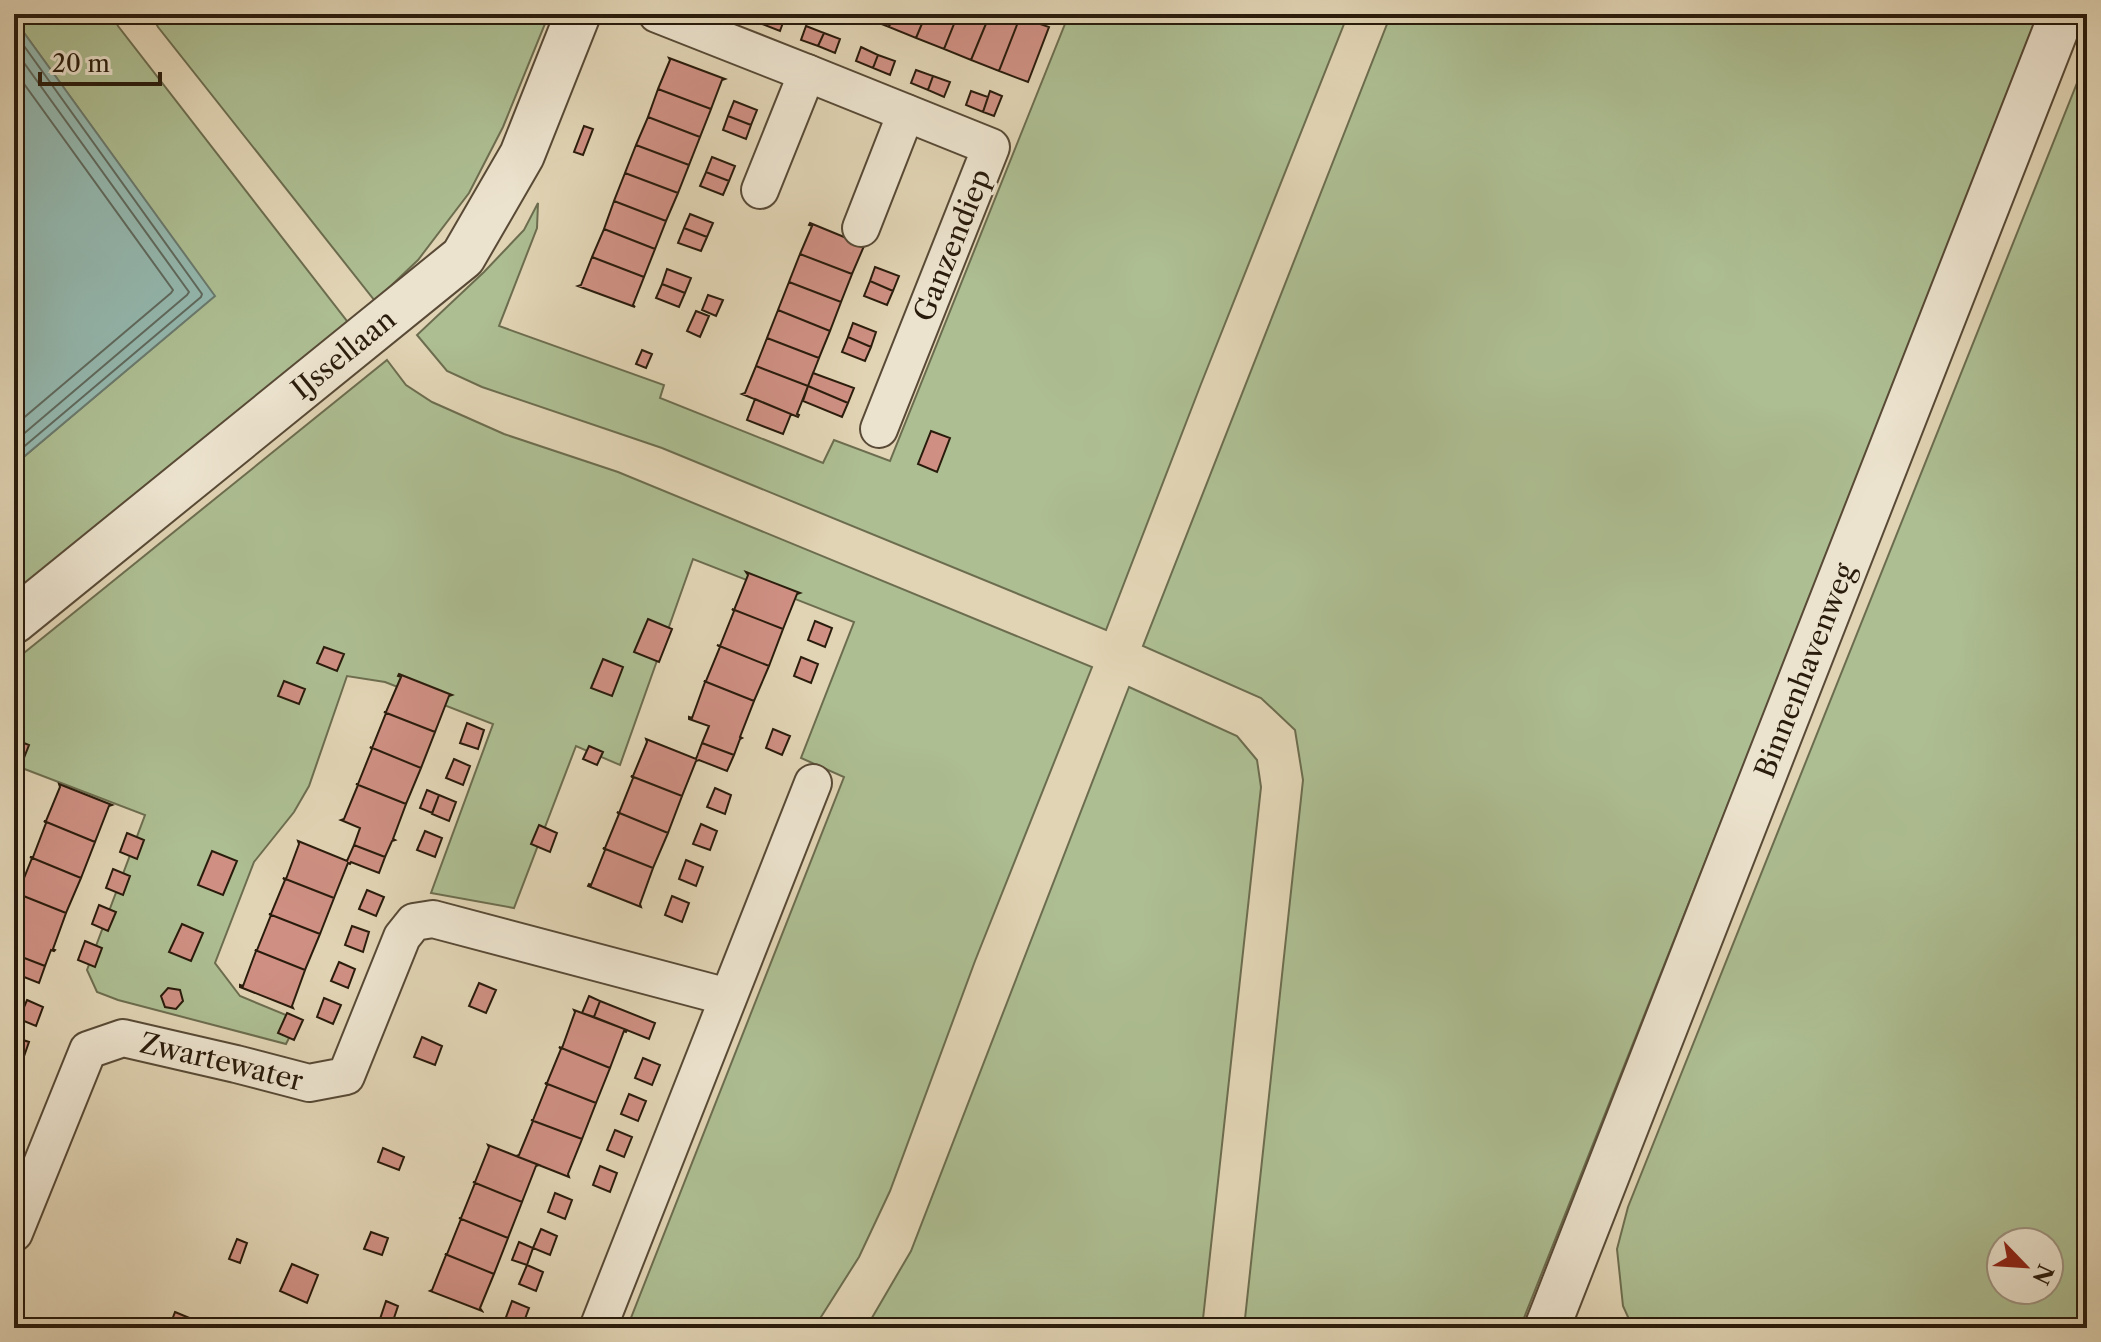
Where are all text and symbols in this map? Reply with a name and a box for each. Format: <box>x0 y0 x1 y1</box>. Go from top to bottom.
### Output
scale bar <box>40 36 160 86</box>
text: 20 m <box>52 49 110 78</box>
street label: Ganzendiep <box>906 164 998 326</box>
street label: IJssellaan <box>285 302 402 406</box>
street label: Binnenhavenweg <box>1747 558 1862 783</box>
street label: Zwartewater <box>137 1026 307 1098</box>
north arrow <box>1985 1226 2065 1306</box>
text: N <box>2026 1260 2059 1289</box>

